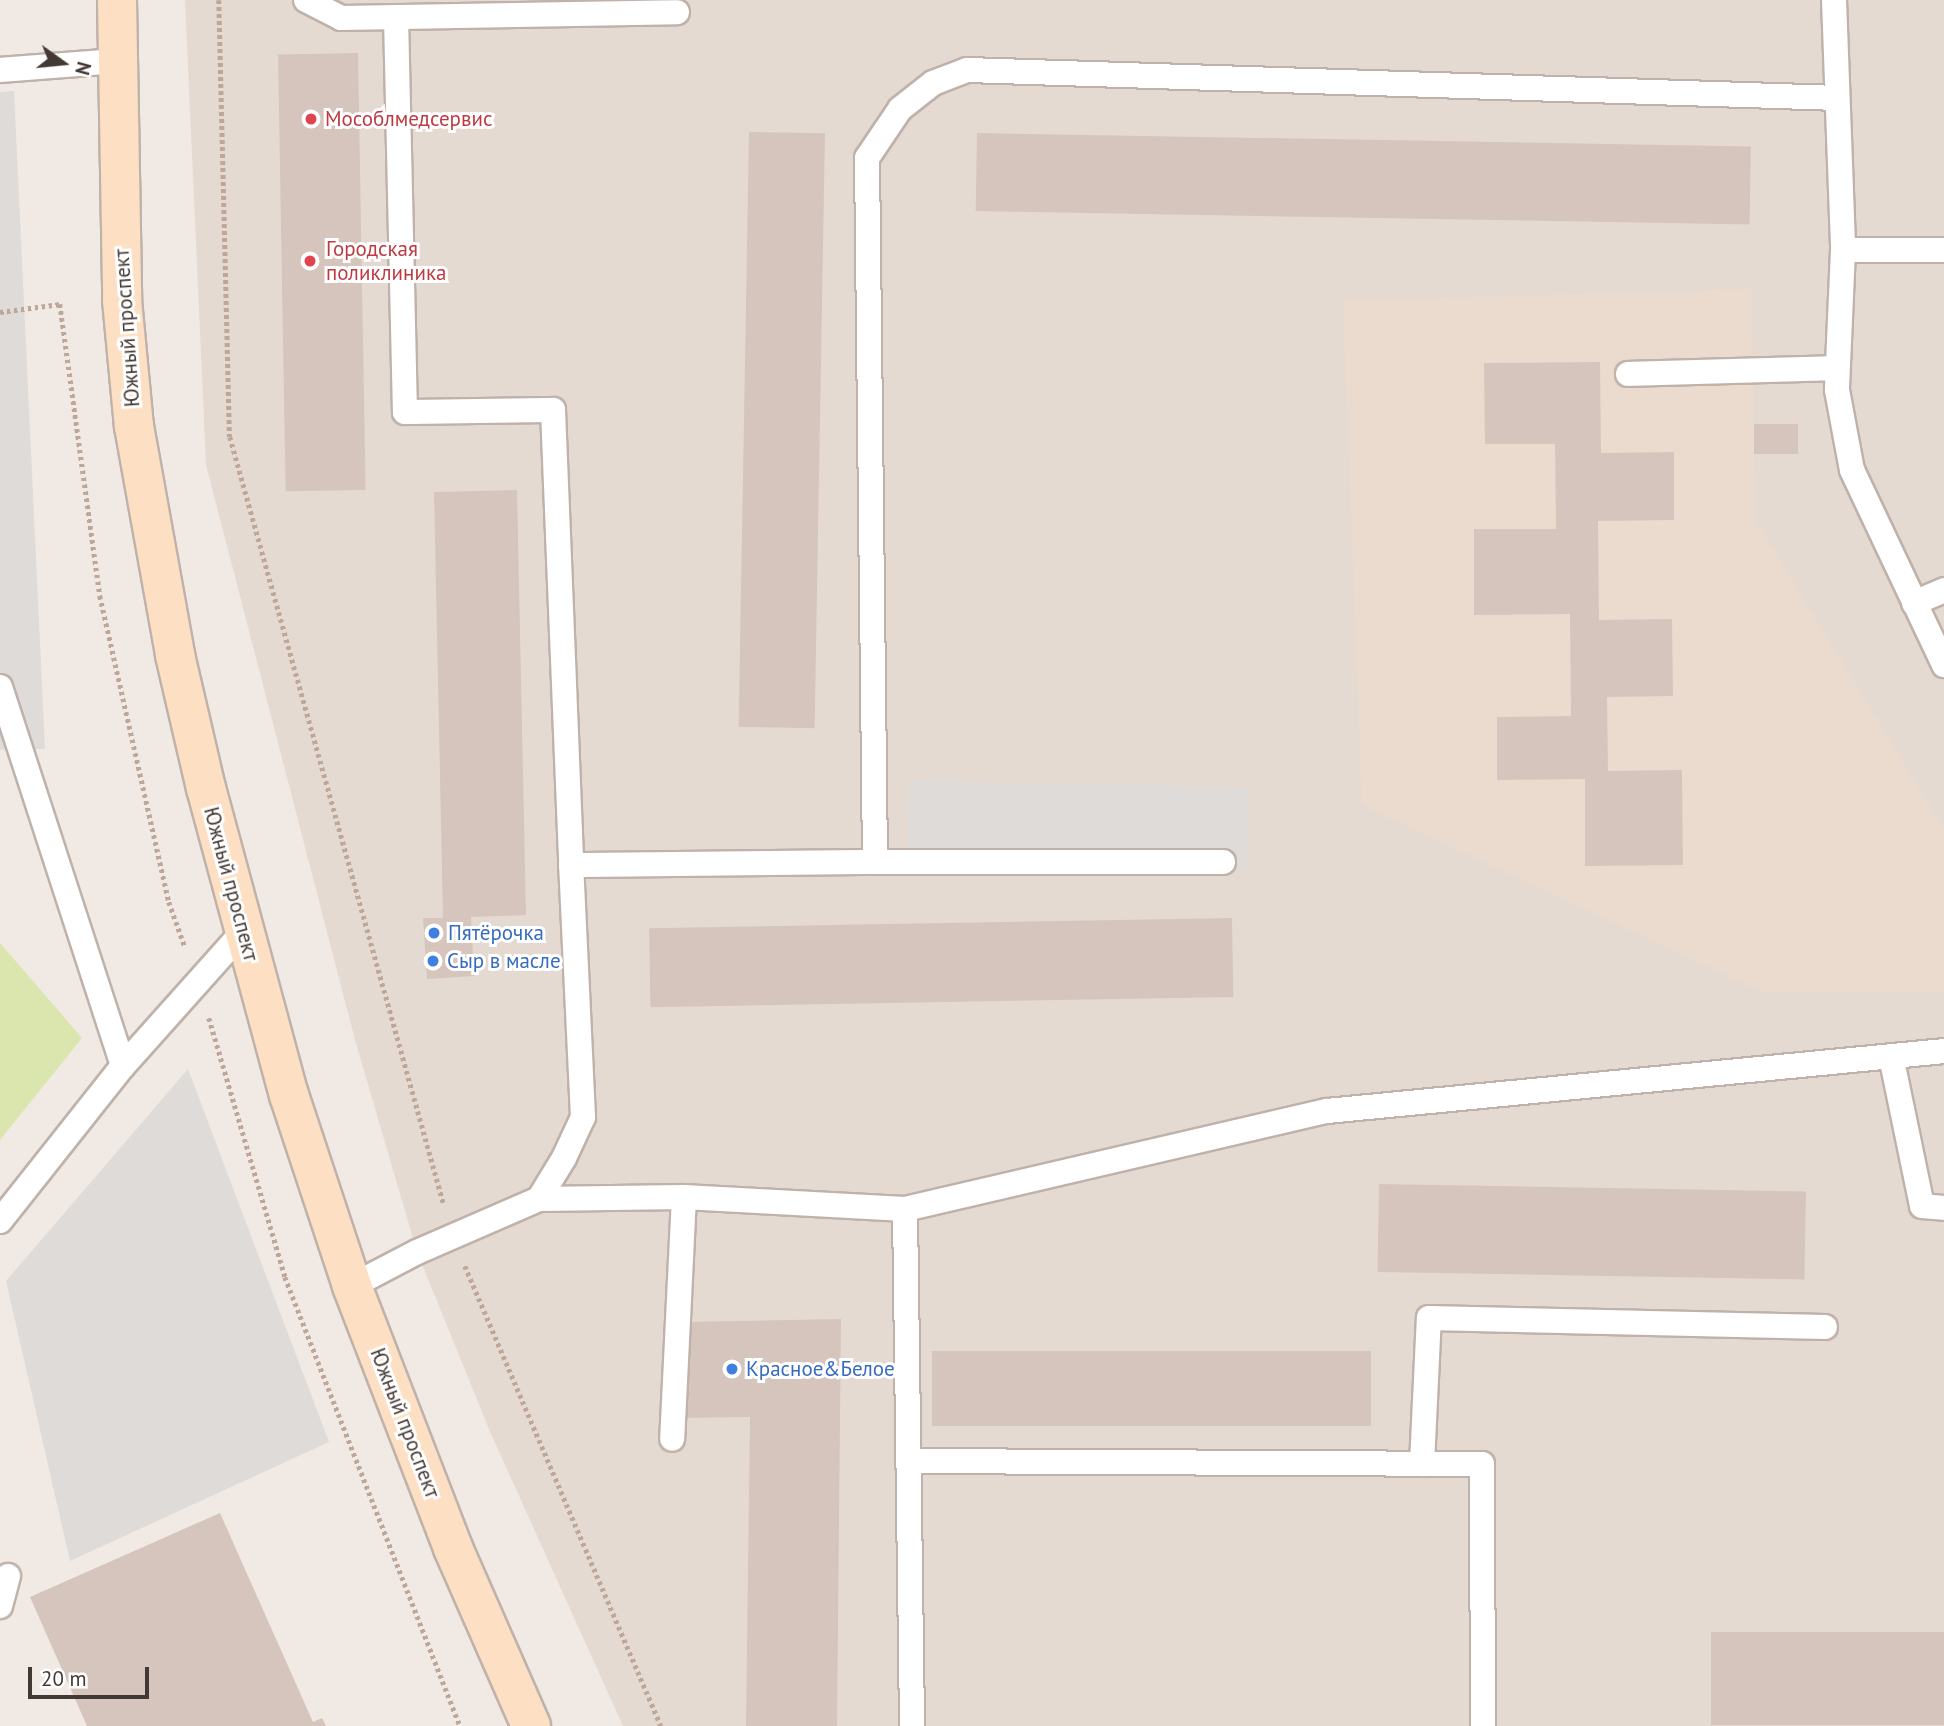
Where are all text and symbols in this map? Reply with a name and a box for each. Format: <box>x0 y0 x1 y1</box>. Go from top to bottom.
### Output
north arrow <box>28 28 98 98</box>
text: N <box>70 59 96 78</box>
place label: Мособлмедсервис <box>325 106 492 132</box>
marker: Мособлмедсервис <box>303 111 319 127</box>
place label: Городская поликлиника <box>326 236 446 286</box>
street label: Южный проспект <box>109 248 145 408</box>
marker: Городская поликлиника <box>300 251 320 271</box>
street label: Южный проспект <box>198 804 264 964</box>
place label: Пятёрочка <box>448 920 544 946</box>
marker: Пятёрочка <box>426 925 442 941</box>
place label: Сыр в масле <box>447 948 561 974</box>
marker: Сыр в масле <box>425 953 441 969</box>
street label: Южный проспект <box>365 1345 445 1501</box>
place label: Красное&Белое <box>746 1356 895 1382</box>
marker: Красное&Белое <box>724 1361 740 1377</box>
scale bar <box>32 1652 152 1696</box>
text: 20 m <box>41 1665 87 1692</box>

